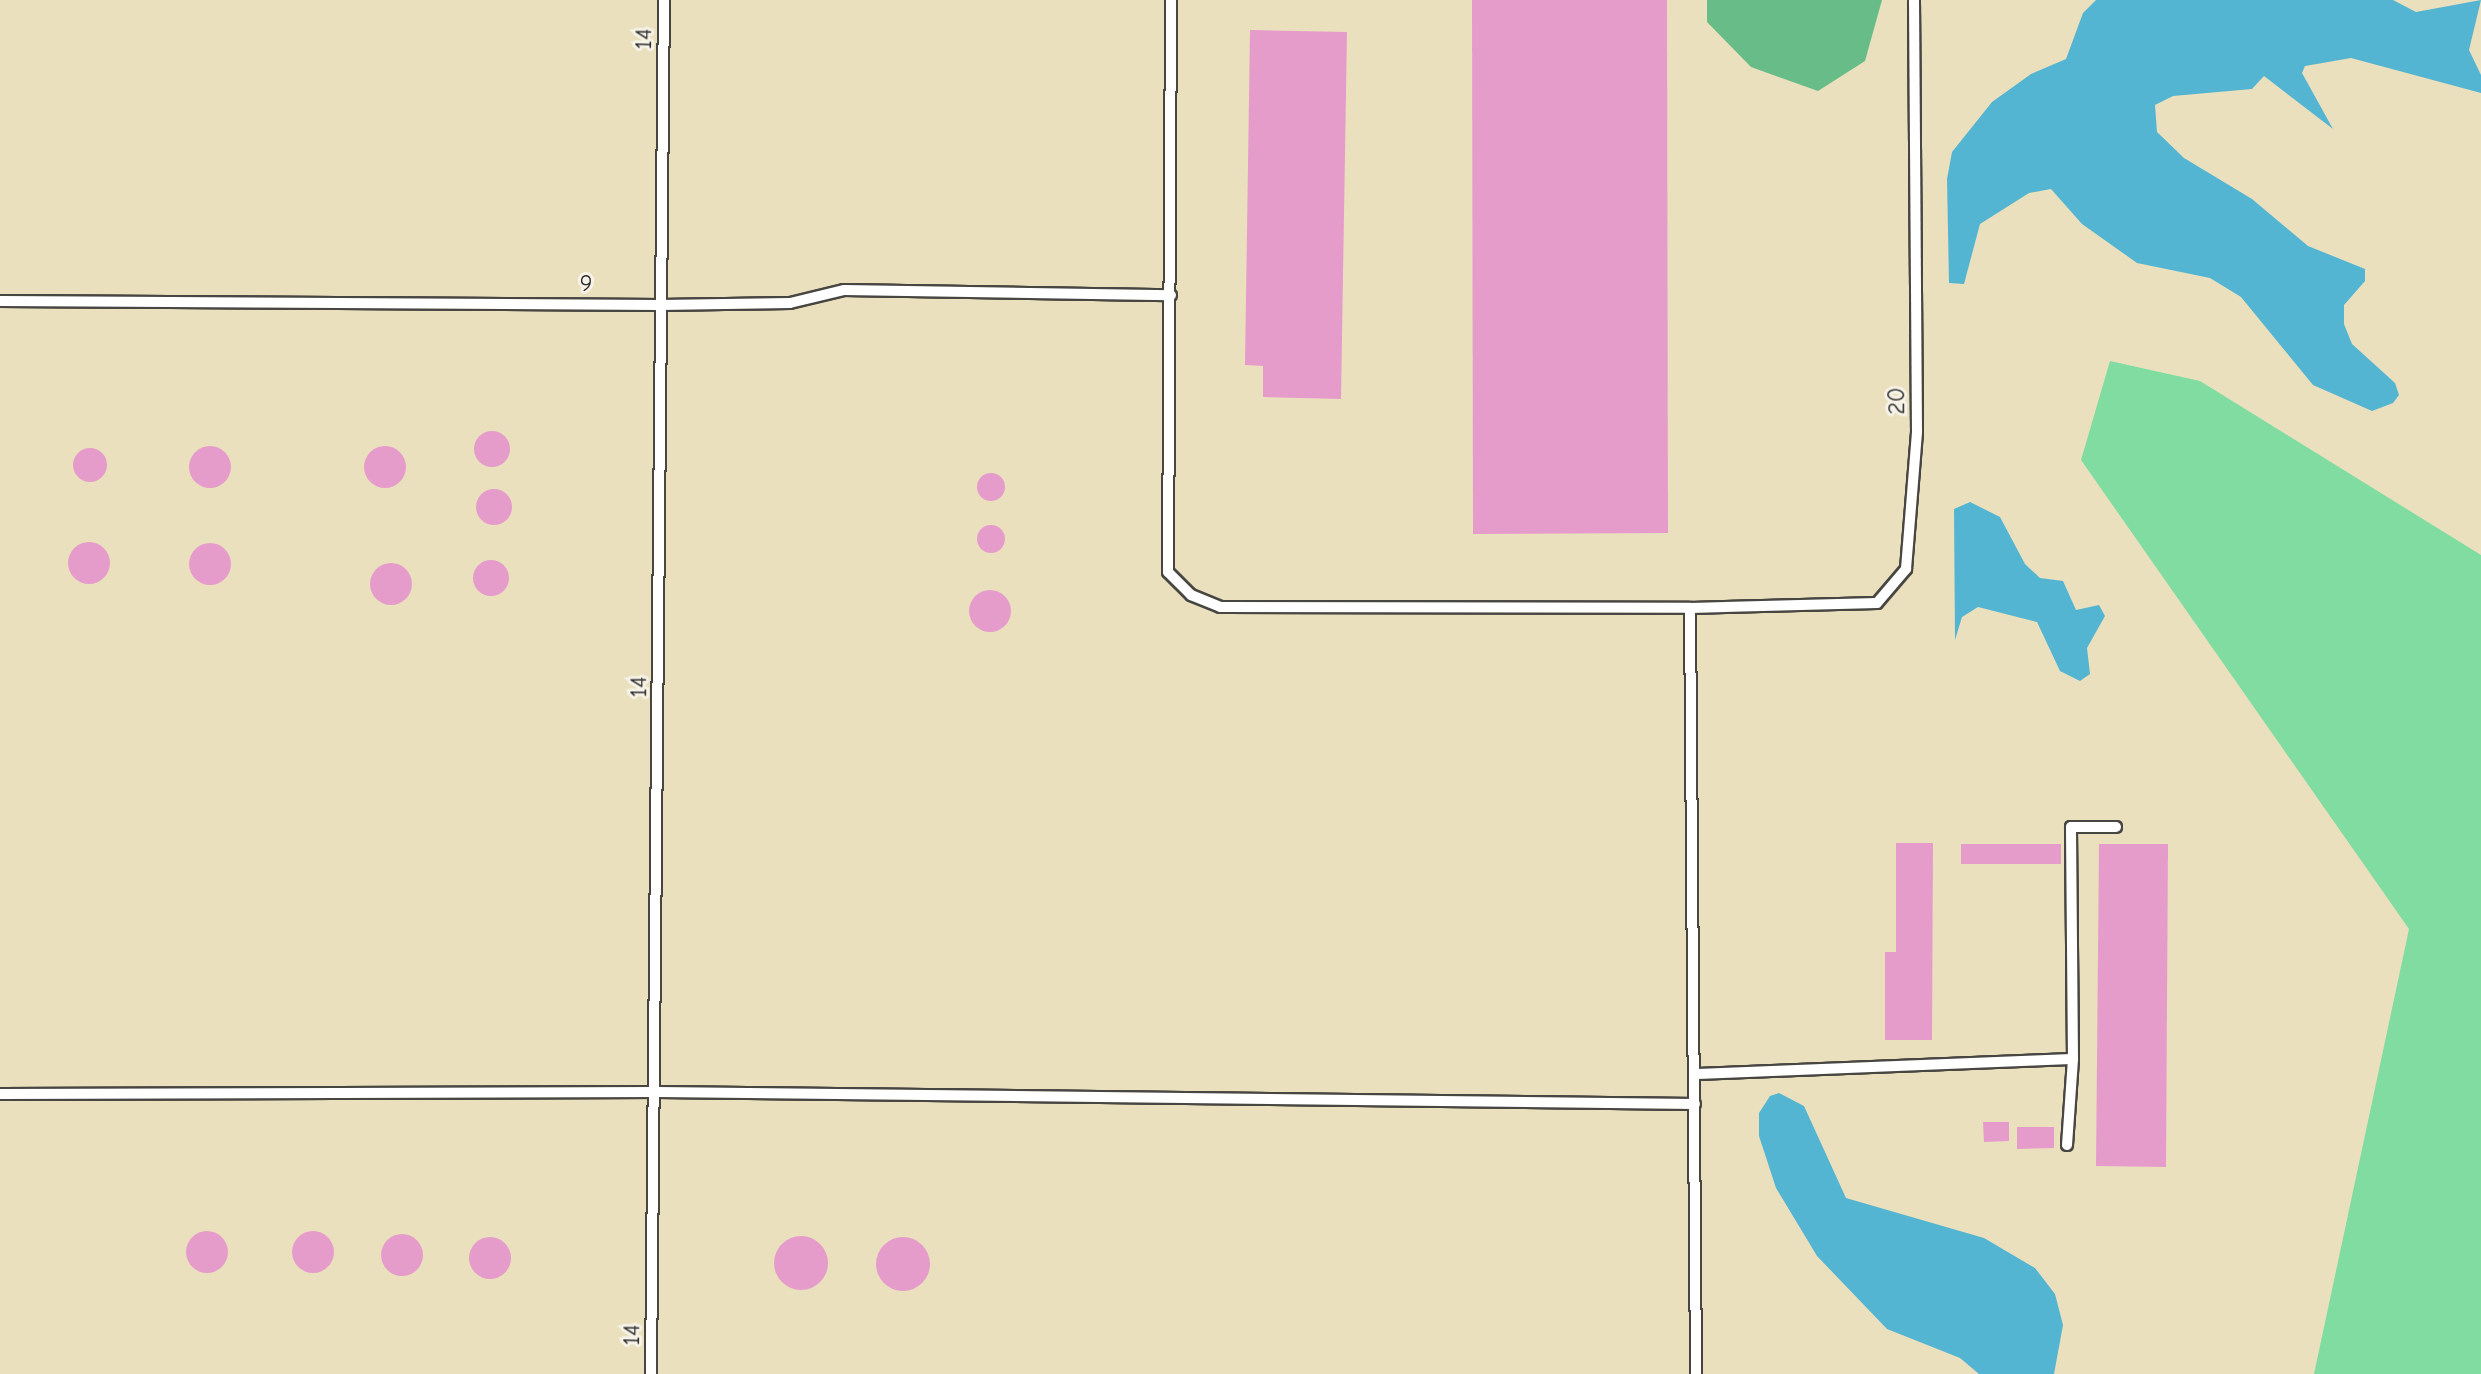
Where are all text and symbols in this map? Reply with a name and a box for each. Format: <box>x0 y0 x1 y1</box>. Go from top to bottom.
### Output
street label: 14 <box>629 28 659 50</box>
street label: 9 <box>580 270 592 298</box>
street label: 20 <box>1883 387 1911 415</box>
street label: 14 <box>625 676 653 698</box>
street label: 14 <box>617 1324 647 1346</box>

